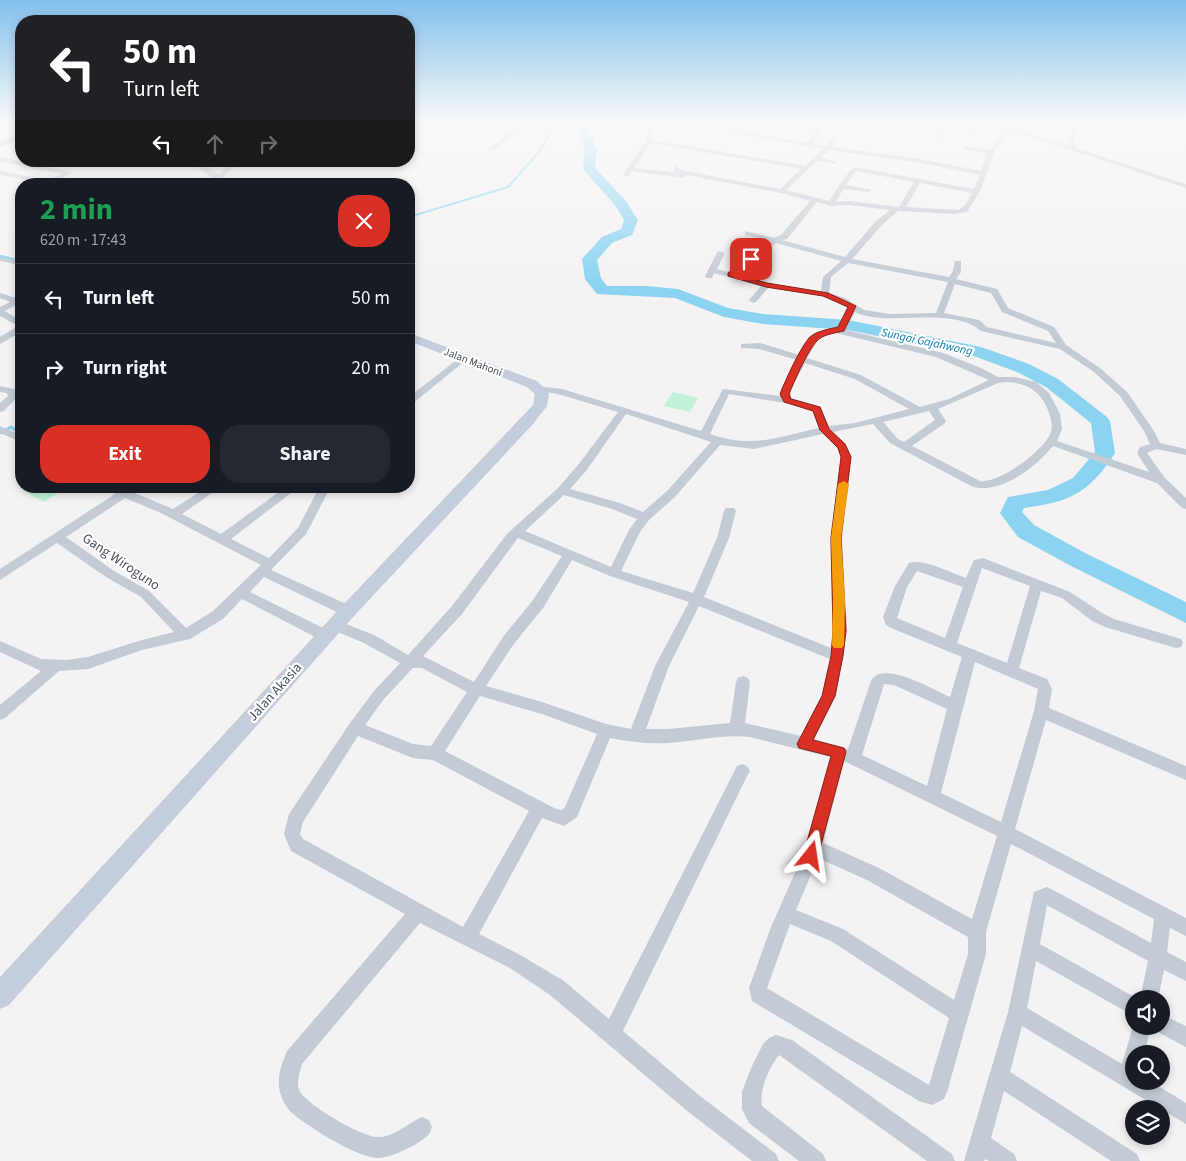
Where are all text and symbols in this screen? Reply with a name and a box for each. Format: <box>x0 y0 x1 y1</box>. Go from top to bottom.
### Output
text: 50 m <box>123 27 197 77</box>
icon: left <box>40 35 105 100</box>
text: Turn left <box>123 73 199 105</box>
icon: left <box>148 130 176 158</box>
icon: ahead <box>201 130 229 158</box>
icon: right <box>254 130 282 158</box>
text: 2 min <box>40 188 113 231</box>
button: close <box>338 195 390 247</box>
text: 620 m · 17:43 <box>40 229 127 251</box>
pin <box>730 238 772 280</box>
icon: arrive <box>737 245 765 273</box>
icon: left <box>40 285 68 313</box>
text: Turn left <box>83 285 154 312</box>
text: 50 m <box>352 285 390 312</box>
water label: Sungai Gajahwong <box>880 324 974 360</box>
street label: Jalan Mahoni <box>442 344 504 380</box>
icon: right <box>40 355 68 383</box>
text: Turn right <box>83 355 167 382</box>
text: 20 m <box>352 355 390 382</box>
button: Exit <box>40 425 210 483</box>
button: Share <box>220 425 390 483</box>
street label: Gang Wiroguno <box>78 529 164 595</box>
street label: Jalan Akasia <box>243 658 307 726</box>
position arrow <box>784 829 836 881</box>
map controls <box>1125 990 1170 1145</box>
button: sound <box>1125 990 1170 1035</box>
button: search <box>1125 1045 1170 1090</box>
button: layers <box>1125 1100 1170 1145</box>

